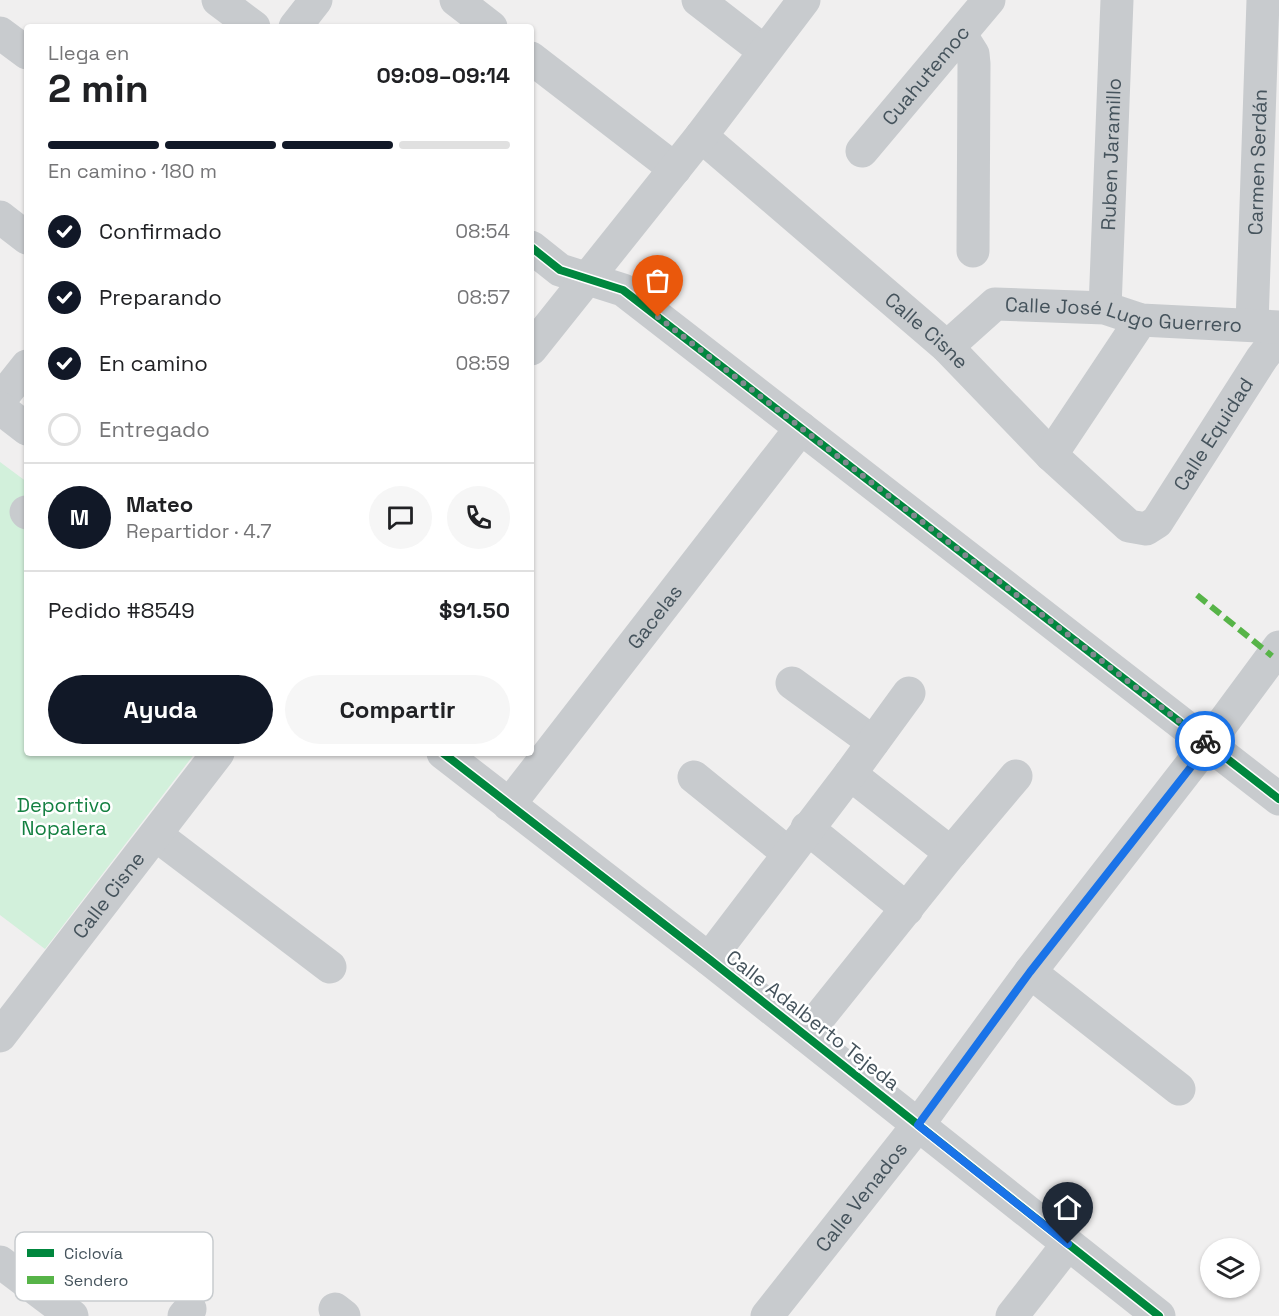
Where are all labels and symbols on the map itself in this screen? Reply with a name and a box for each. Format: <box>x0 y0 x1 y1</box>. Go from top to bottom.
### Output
street label: Cuahutemoc <box>876 20 975 131</box>
street label: Ruben Jaramillo <box>1095 77 1127 231</box>
street label: Carmen Serdán <box>1242 89 1273 236</box>
pin <box>632 255 683 317</box>
street label: Calle Cisne <box>879 286 974 375</box>
street label: Calle José Lugo Guerrero <box>1004 291 1243 338</box>
street label: Calle Equidad <box>1167 373 1259 496</box>
street label: Gacelas <box>621 579 688 654</box>
courier <box>1175 711 1235 771</box>
park label: Deportivo Nopalera <box>17 792 111 841</box>
street label: Calle Cisne <box>67 846 151 944</box>
street label: Calle Adalberto Tejeda <box>721 944 905 1096</box>
street label: Calle Venados <box>810 1136 913 1257</box>
pin <box>1042 1182 1093 1244</box>
legend <box>15 1232 213 1301</box>
text: Ciclovía <box>64 1243 123 1264</box>
text: Sendero <box>64 1270 129 1291</box>

